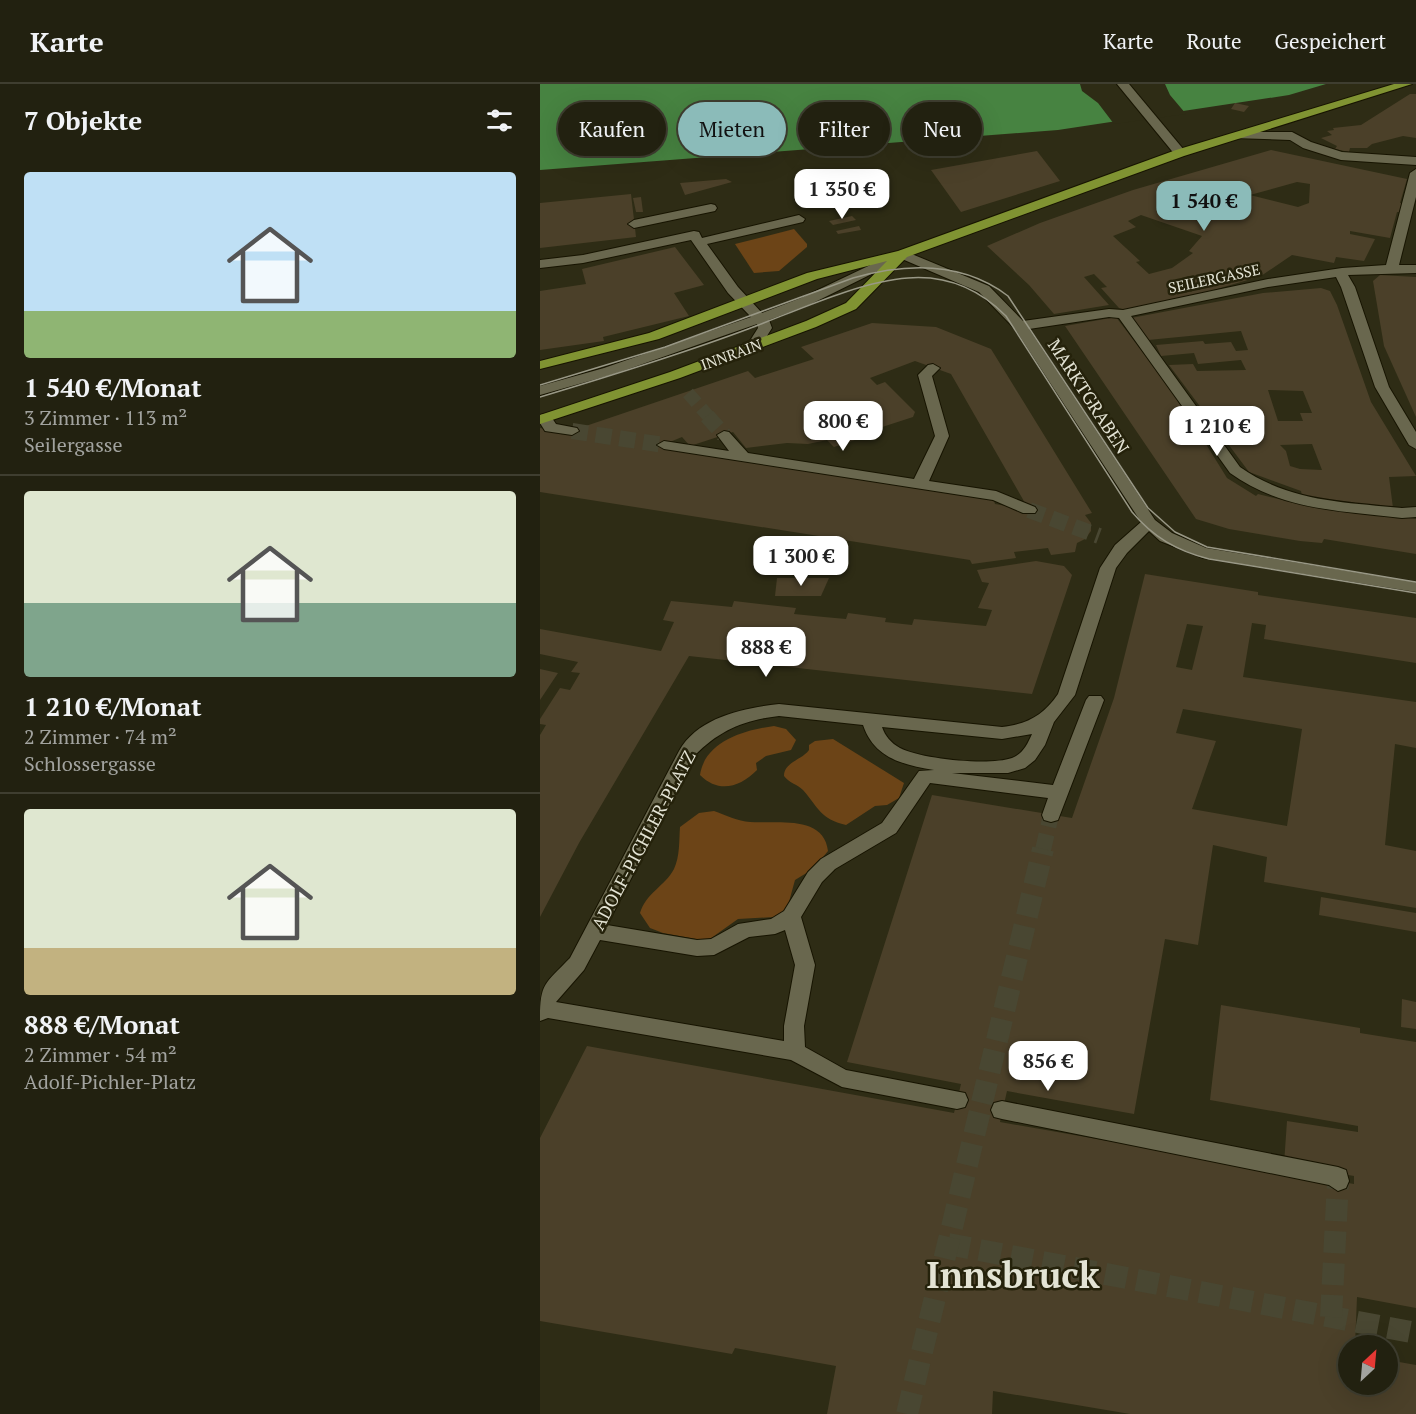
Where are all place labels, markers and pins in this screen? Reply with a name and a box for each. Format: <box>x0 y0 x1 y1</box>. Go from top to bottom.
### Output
pin: 1 350 € <box>787 169 897 220</box>
pin: 1 540 € <box>1149 181 1259 232</box>
pin: 800 € <box>801 401 885 452</box>
pin: 1 210 € <box>1162 406 1272 457</box>
pin: 1 300 € <box>746 536 856 587</box>
pin: 888 € <box>724 627 808 678</box>
pin: 856 € <box>1006 1041 1090 1092</box>

